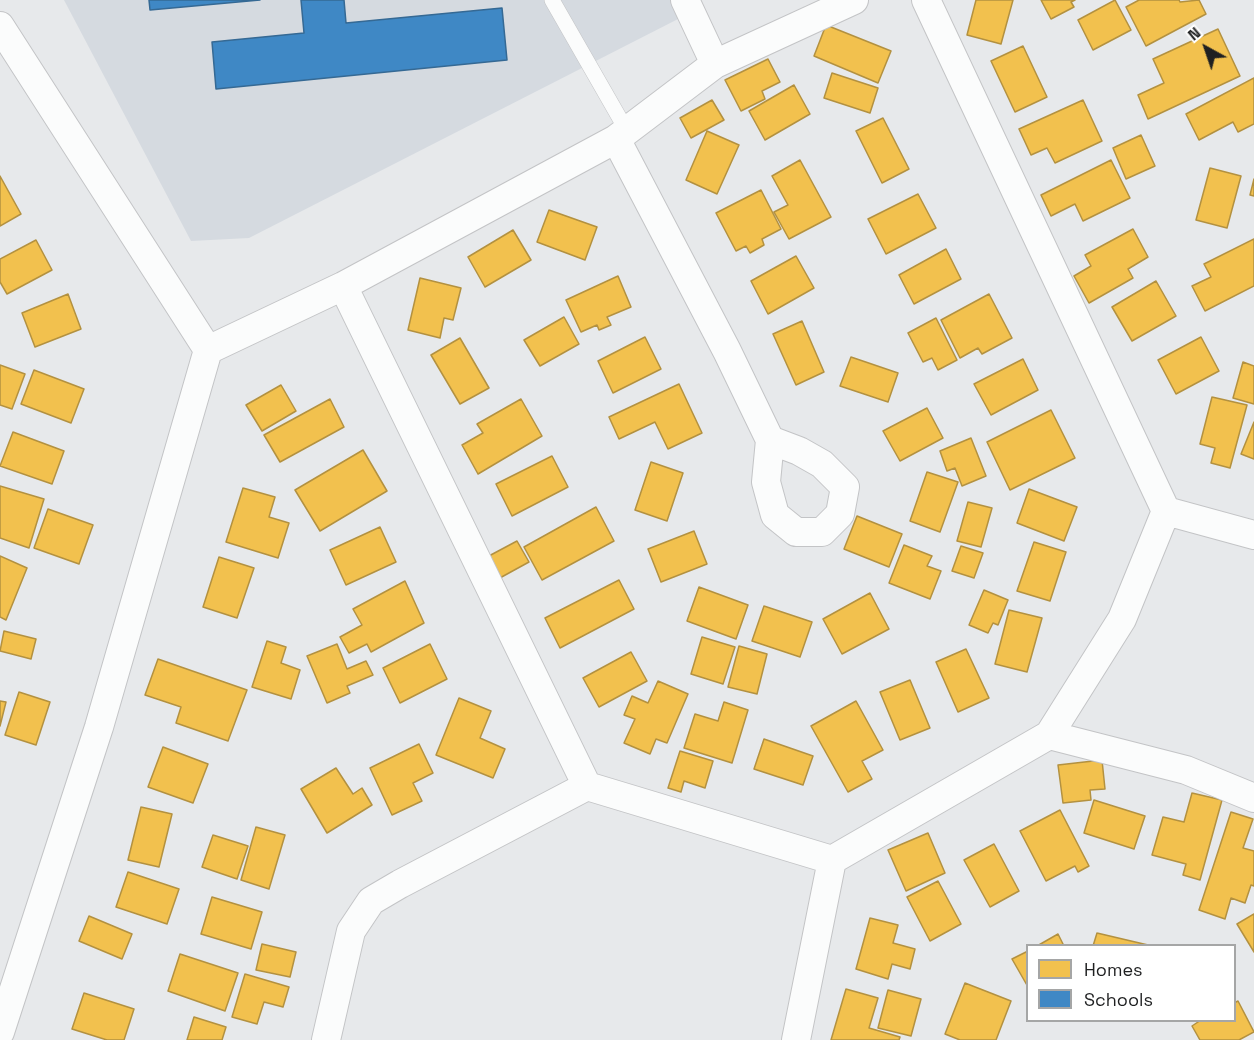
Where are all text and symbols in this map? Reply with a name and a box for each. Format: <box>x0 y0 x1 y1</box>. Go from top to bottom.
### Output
north arrow <box>1176 18 1236 78</box>
text: N <box>1183 22 1205 45</box>
legend <box>1026 944 1236 1022</box>
text: Homes <box>1084 958 1143 981</box>
text: Schools <box>1084 988 1153 1011</box>

